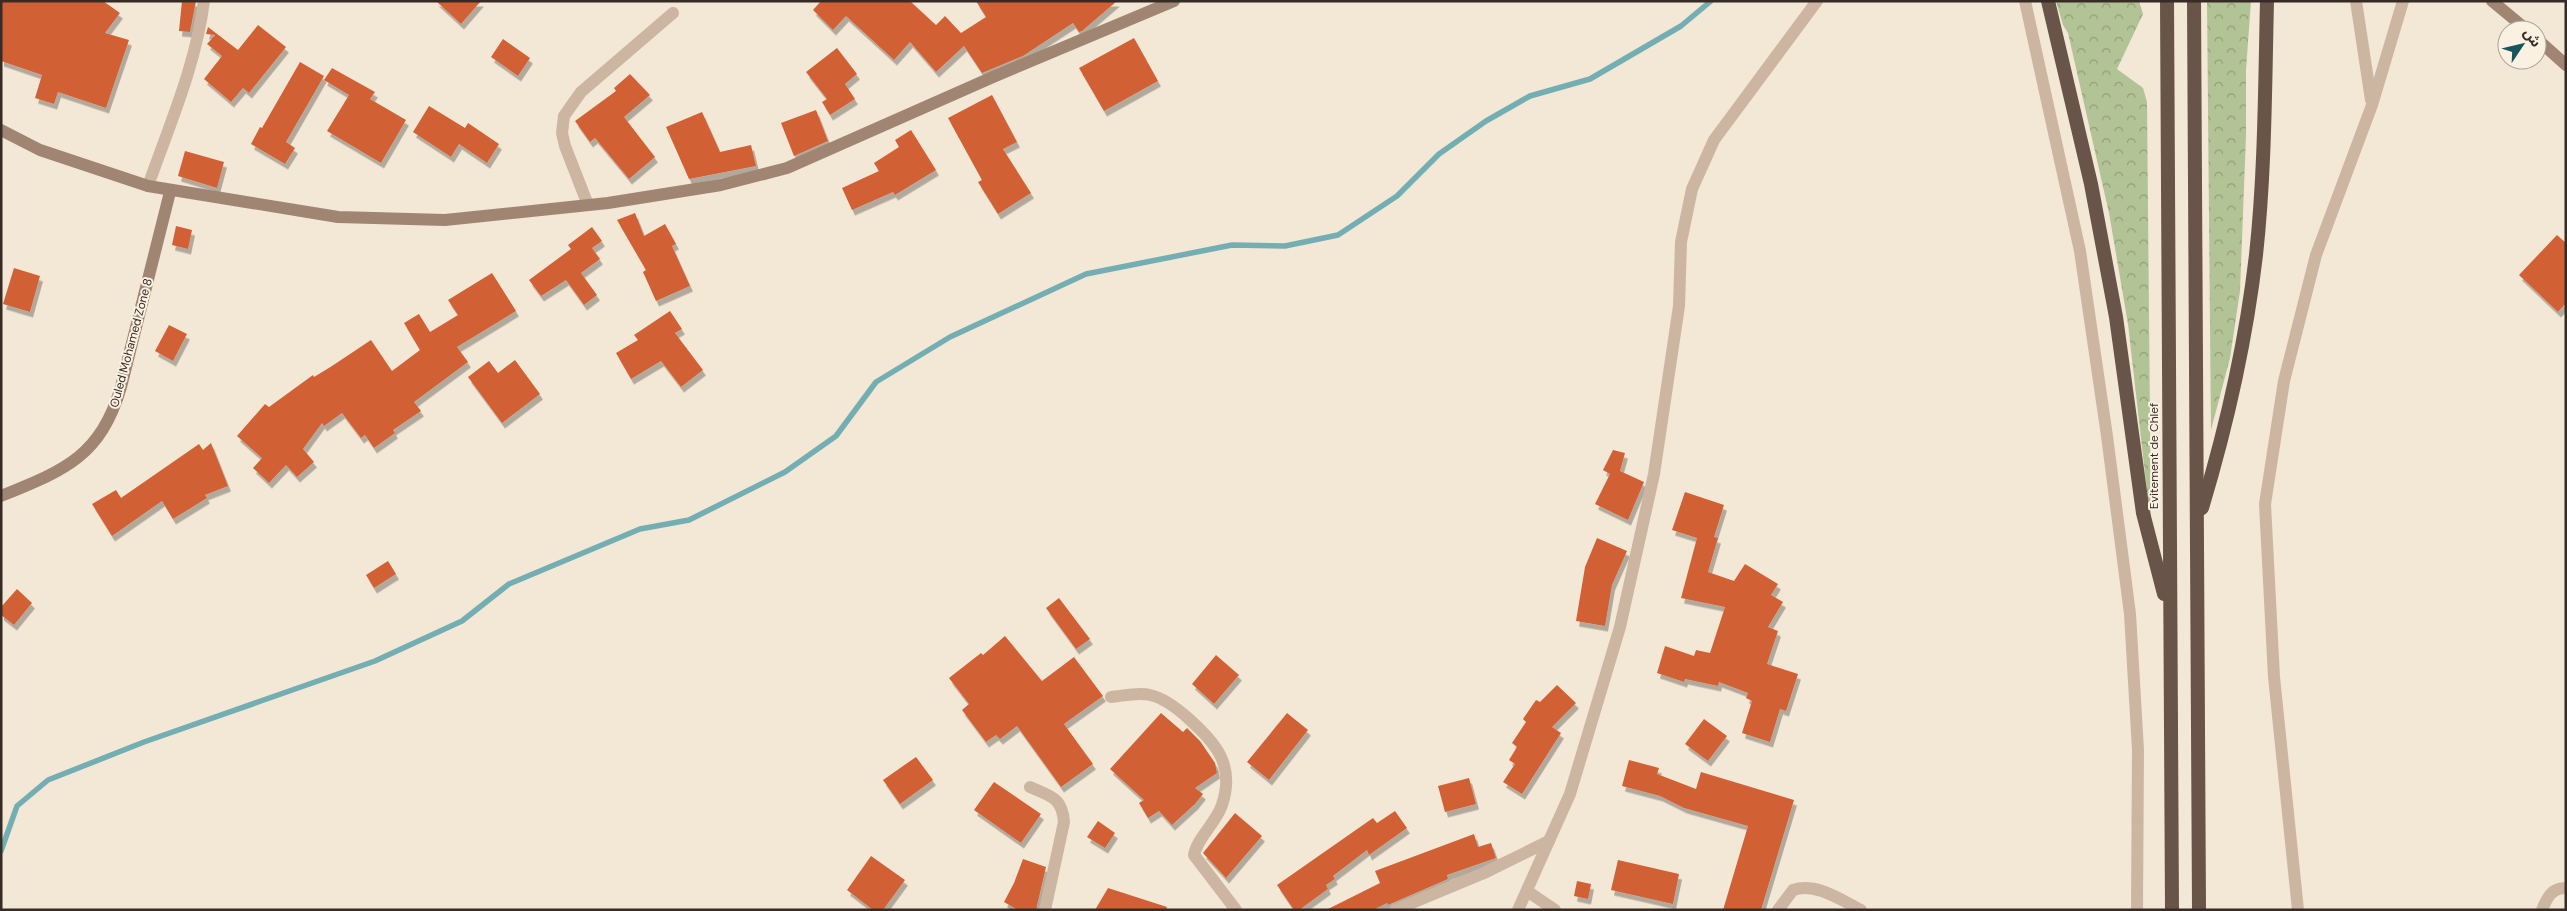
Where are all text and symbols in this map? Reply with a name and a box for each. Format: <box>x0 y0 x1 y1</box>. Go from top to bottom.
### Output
north arrow <box>2497 20 2547 70</box>
text: ش <box>2520 25 2546 51</box>
street label: Ouled Mohamed Zone 8 <box>106 277 156 409</box>
street label: Evitement de Chlef <box>2146 403 2162 509</box>

